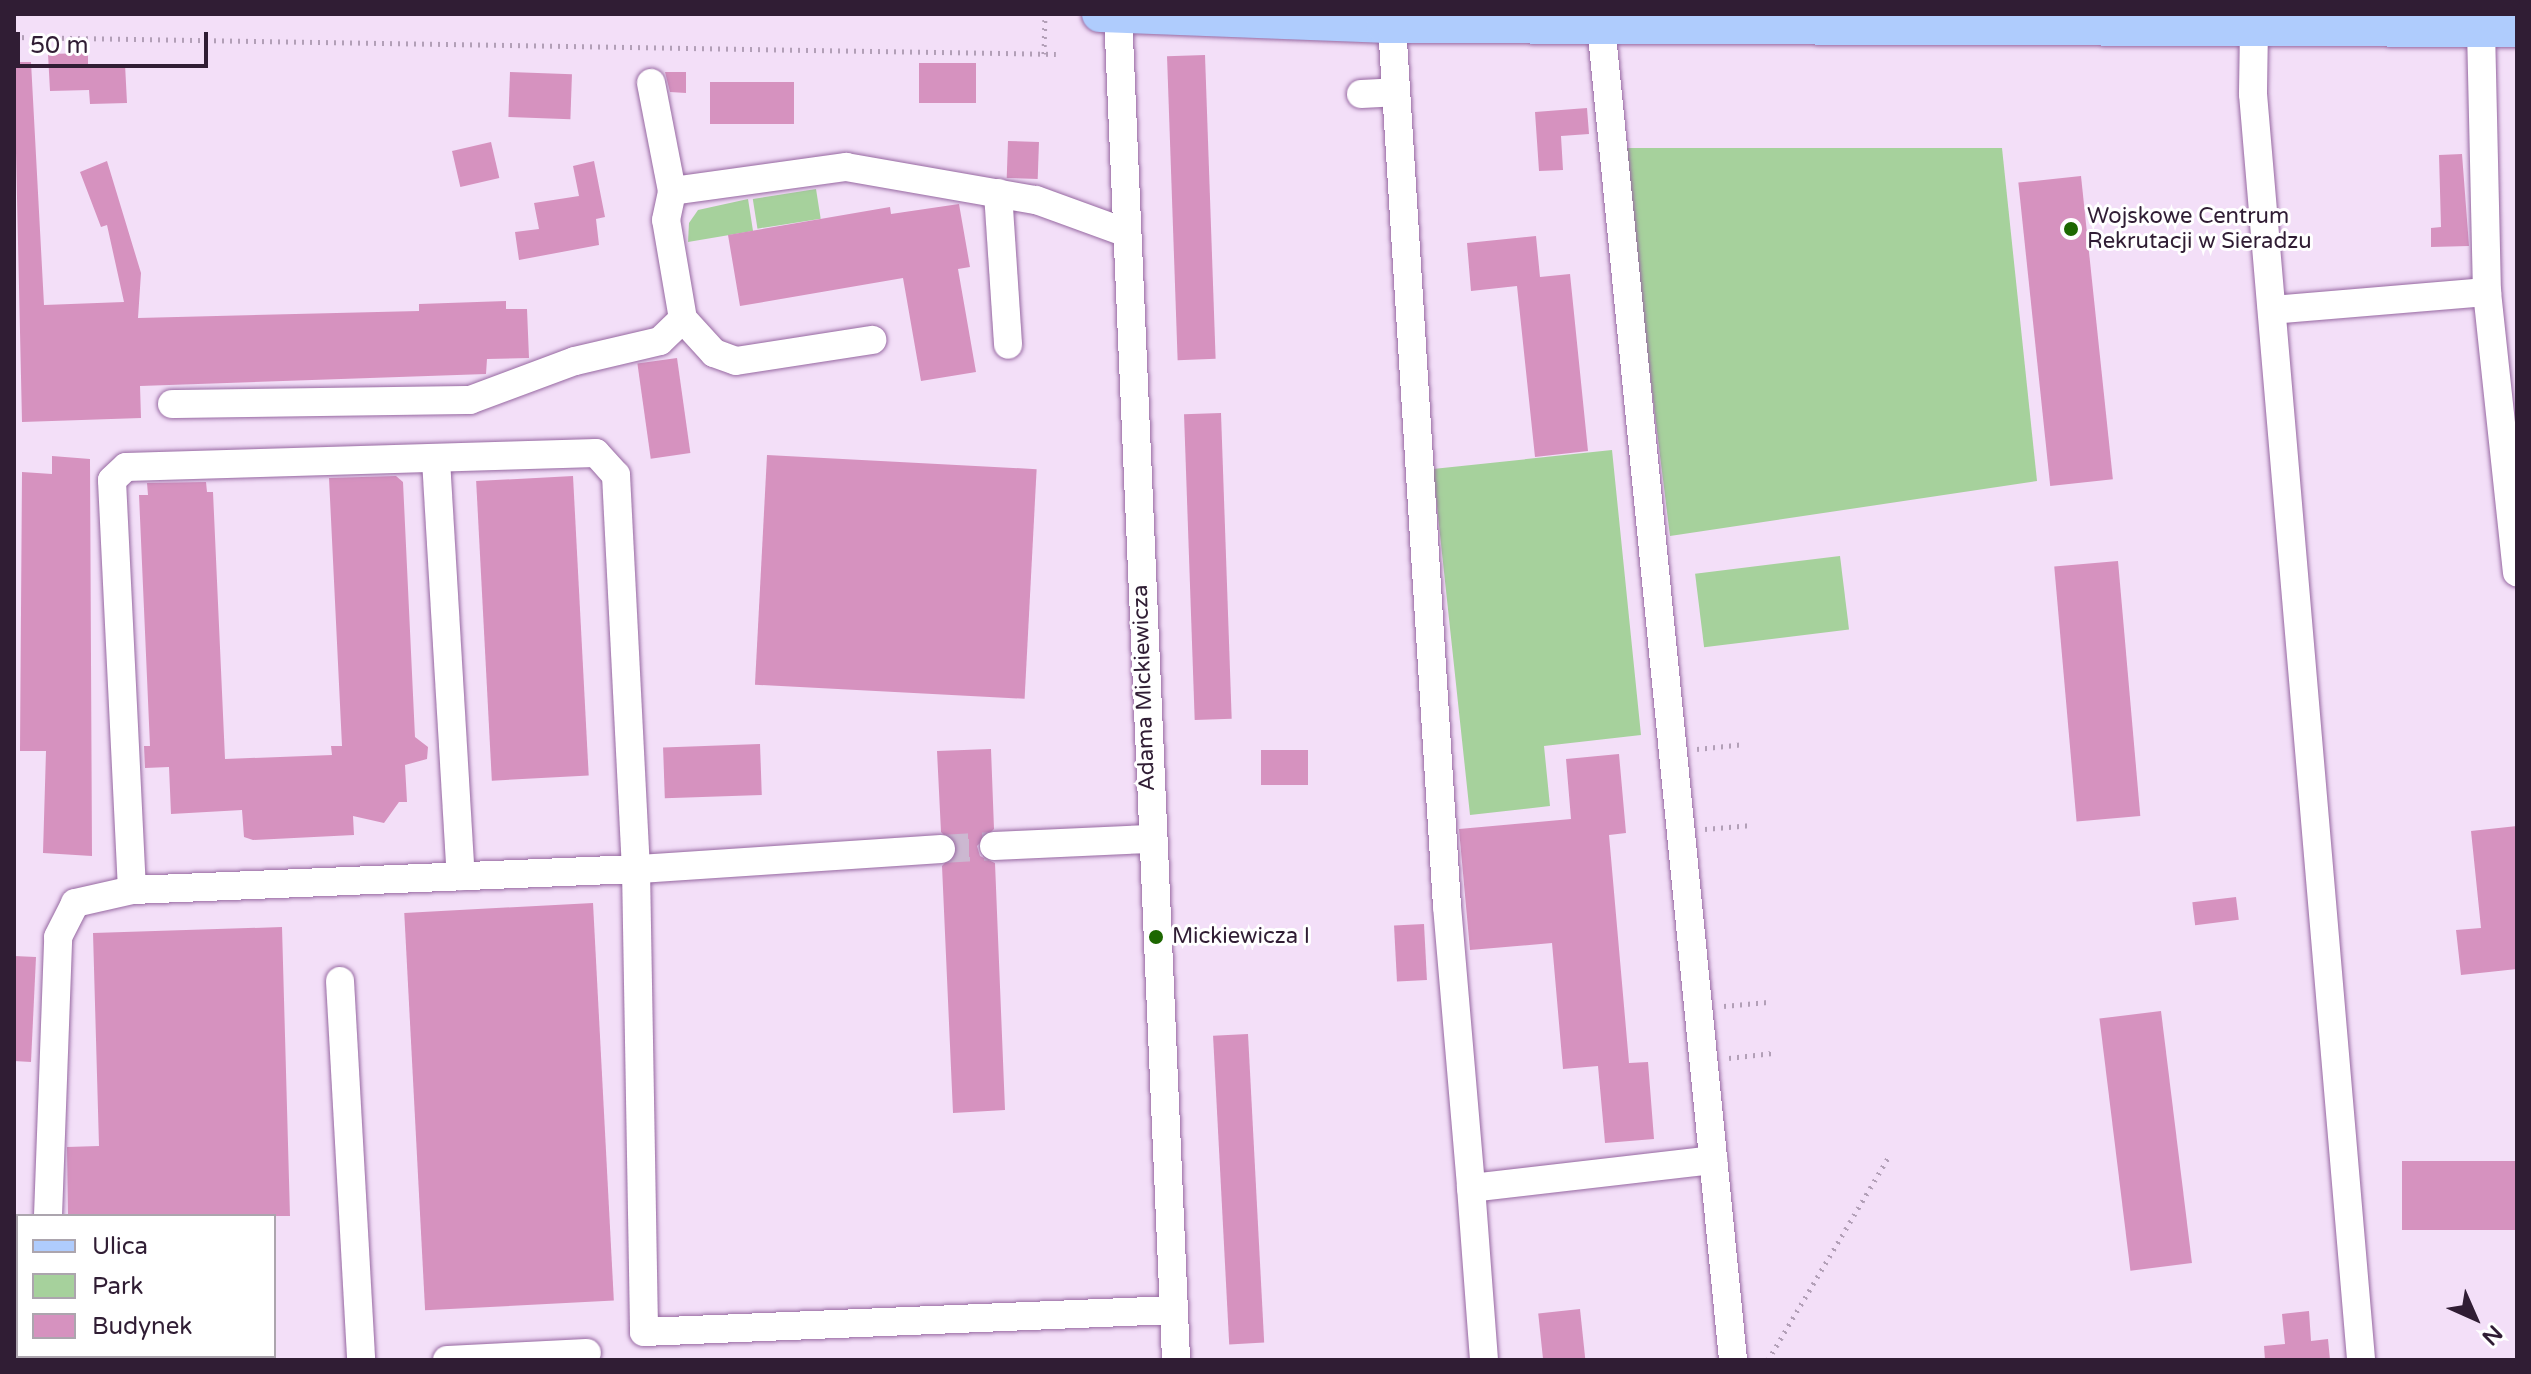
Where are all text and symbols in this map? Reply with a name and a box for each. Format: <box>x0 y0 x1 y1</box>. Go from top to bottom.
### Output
scale bar <box>20 16 212 66</box>
text: 50 m <box>30 31 88 60</box>
place label: Wojskowe Centrum Rekrutacji w Sieradzu <box>2087 203 2312 254</box>
marker: Wojskowe Centrum Rekrutacji w Sieradzu <box>2062 220 2080 238</box>
street label: Adama Mickiewicza <box>1127 584 1161 792</box>
place label: Mickiewicza I <box>1172 924 1310 950</box>
marker: Mickiewicza I <box>1147 928 1165 946</box>
legend <box>16 1214 276 1358</box>
text: Ulica <box>92 1232 148 1261</box>
text: Park <box>92 1272 143 1301</box>
north arrow <box>2435 1278 2515 1358</box>
text: Budynek <box>92 1312 192 1341</box>
text: N <box>2477 1320 2507 1350</box>

